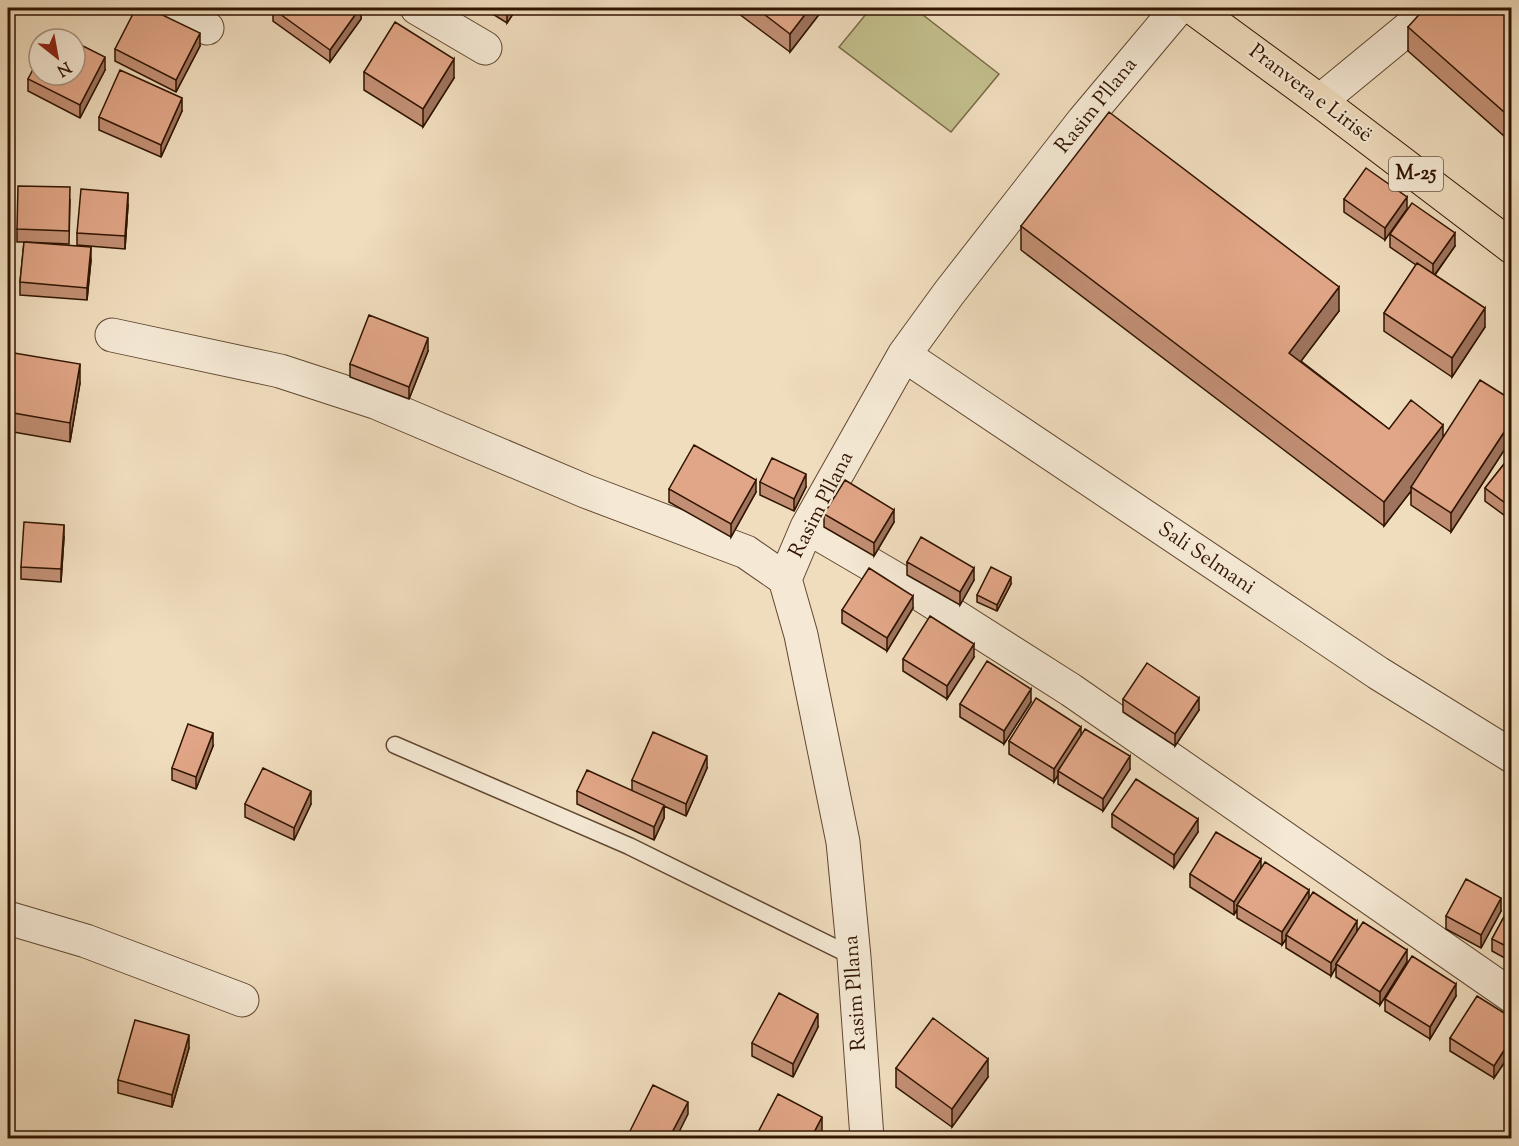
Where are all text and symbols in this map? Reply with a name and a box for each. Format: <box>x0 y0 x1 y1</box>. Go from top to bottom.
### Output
north arrow <box>27 27 87 87</box>
street label: Pranvera e Lirisë <box>1242 38 1378 150</box>
street label: Rasim Pllana <box>1049 51 1145 161</box>
text: N <box>52 55 75 81</box>
road number: M-25 <box>1389 157 1443 191</box>
street label: Rasim Pllana <box>782 446 862 564</box>
street label: Sali Selmani <box>1151 515 1261 603</box>
street label: Rasim Pllana <box>837 934 875 1052</box>

